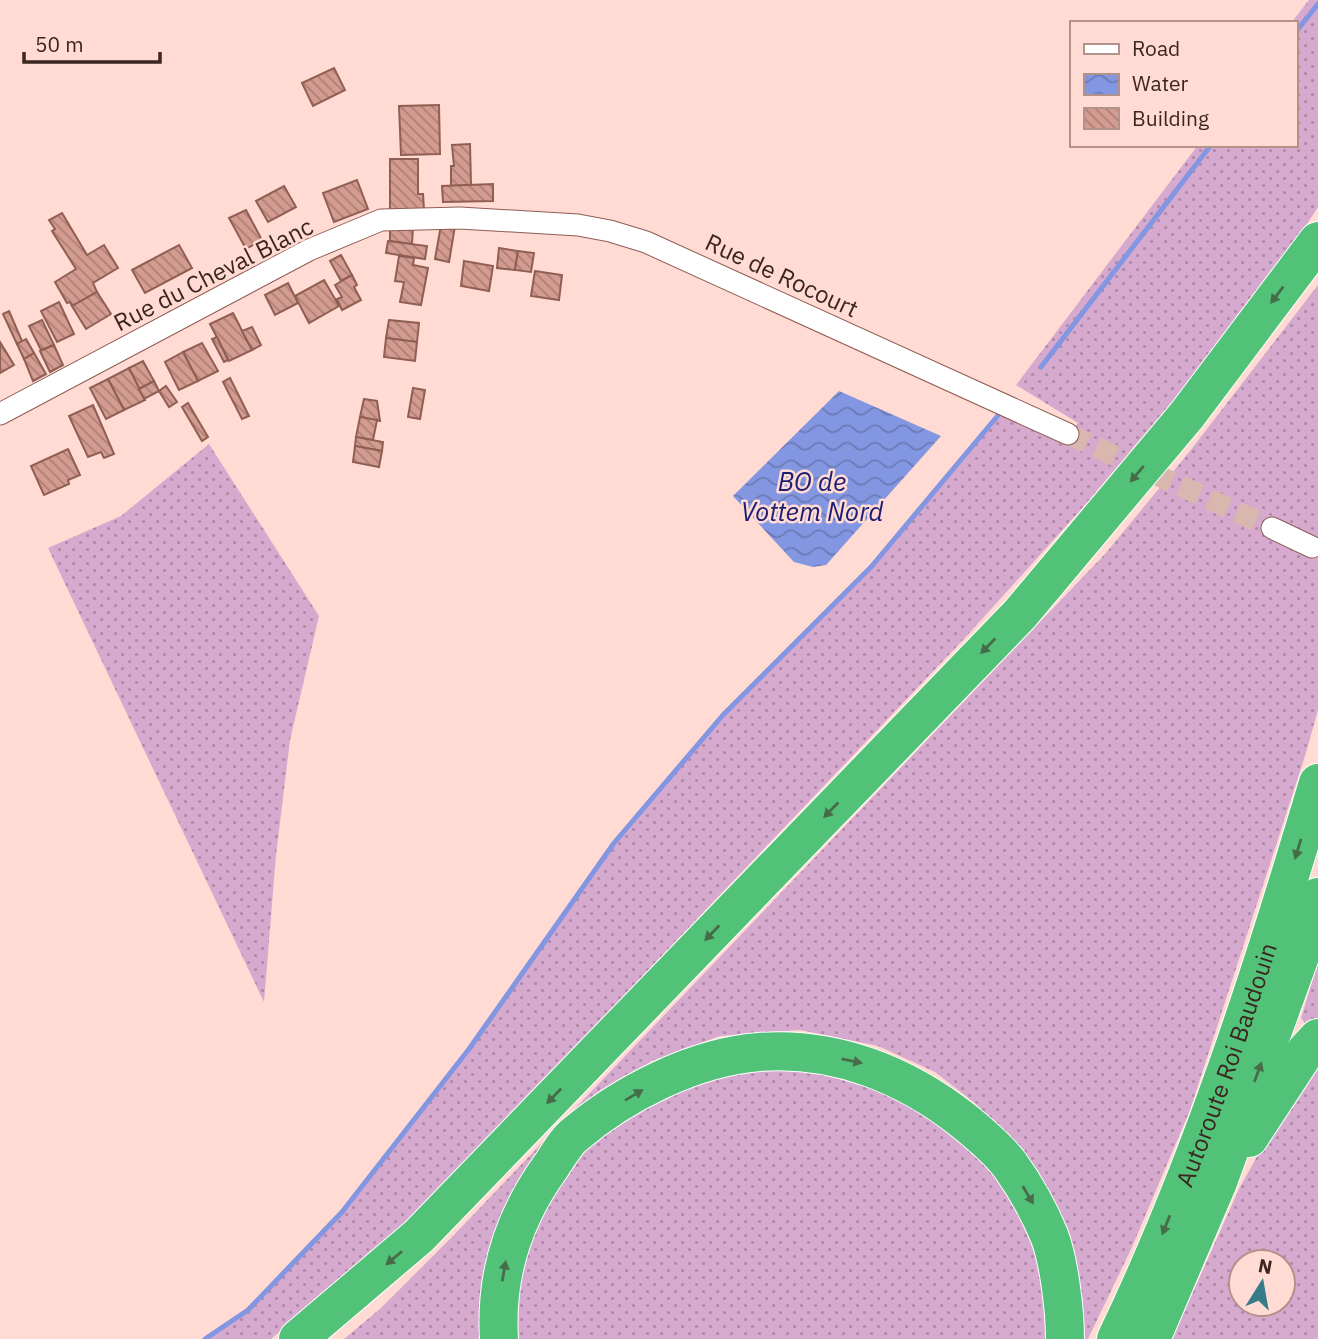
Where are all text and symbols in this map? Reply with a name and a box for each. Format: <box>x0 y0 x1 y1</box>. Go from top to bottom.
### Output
scale bar <box>24 21 161 65</box>
legend <box>1070 21 1297 147</box>
text: 50 m <box>35 30 84 58</box>
text: Road <box>1132 34 1180 62</box>
text: Water <box>1132 69 1189 97</box>
text: Building <box>1132 104 1209 132</box>
street label: Rue du Cheval Blanc <box>108 210 318 338</box>
street label: Rue de Rocourt <box>700 226 864 324</box>
one-way arrow <box>1270 286 1285 304</box>
water label: BO de Vottem Nord <box>740 464 884 528</box>
one-way arrow <box>1130 466 1145 483</box>
one-way arrow <box>980 638 997 655</box>
one-way arrow <box>822 802 839 819</box>
one-way arrow <box>1293 838 1303 859</box>
one-way arrow <box>703 924 720 941</box>
street label: Autoroute Roi Baudouin <box>1168 938 1284 1191</box>
one-way arrow <box>841 1056 863 1067</box>
one-way arrow <box>1253 1062 1264 1083</box>
one-way arrow <box>546 1088 563 1105</box>
one-way arrow <box>624 1089 643 1101</box>
one-way arrow <box>1022 1186 1035 1205</box>
one-way arrow <box>1160 1214 1171 1235</box>
north arrow <box>1227 1248 1297 1318</box>
one-way arrow <box>385 1250 403 1266</box>
text: N <box>1256 1253 1274 1279</box>
one-way arrow <box>499 1260 510 1282</box>

